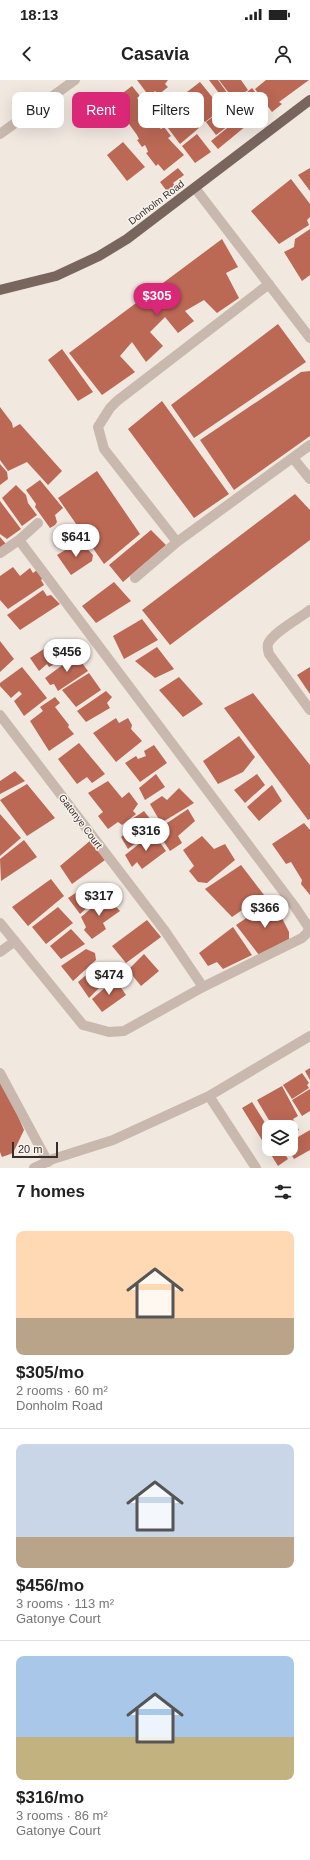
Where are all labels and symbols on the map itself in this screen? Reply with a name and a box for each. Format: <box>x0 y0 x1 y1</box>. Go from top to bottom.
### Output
street label: Donholm Road <box>126 178 186 227</box>
pin: $305 <box>133 283 181 317</box>
pin: $641 <box>52 524 100 558</box>
pin: $456 <box>43 639 91 673</box>
street label: Gatonye Court <box>57 792 105 851</box>
pin: $316 <box>122 818 170 852</box>
pin: $317 <box>75 883 123 917</box>
pin: $366 <box>241 895 289 929</box>
pin: $474 <box>85 962 133 996</box>
scale bar <box>12 1140 58 1159</box>

